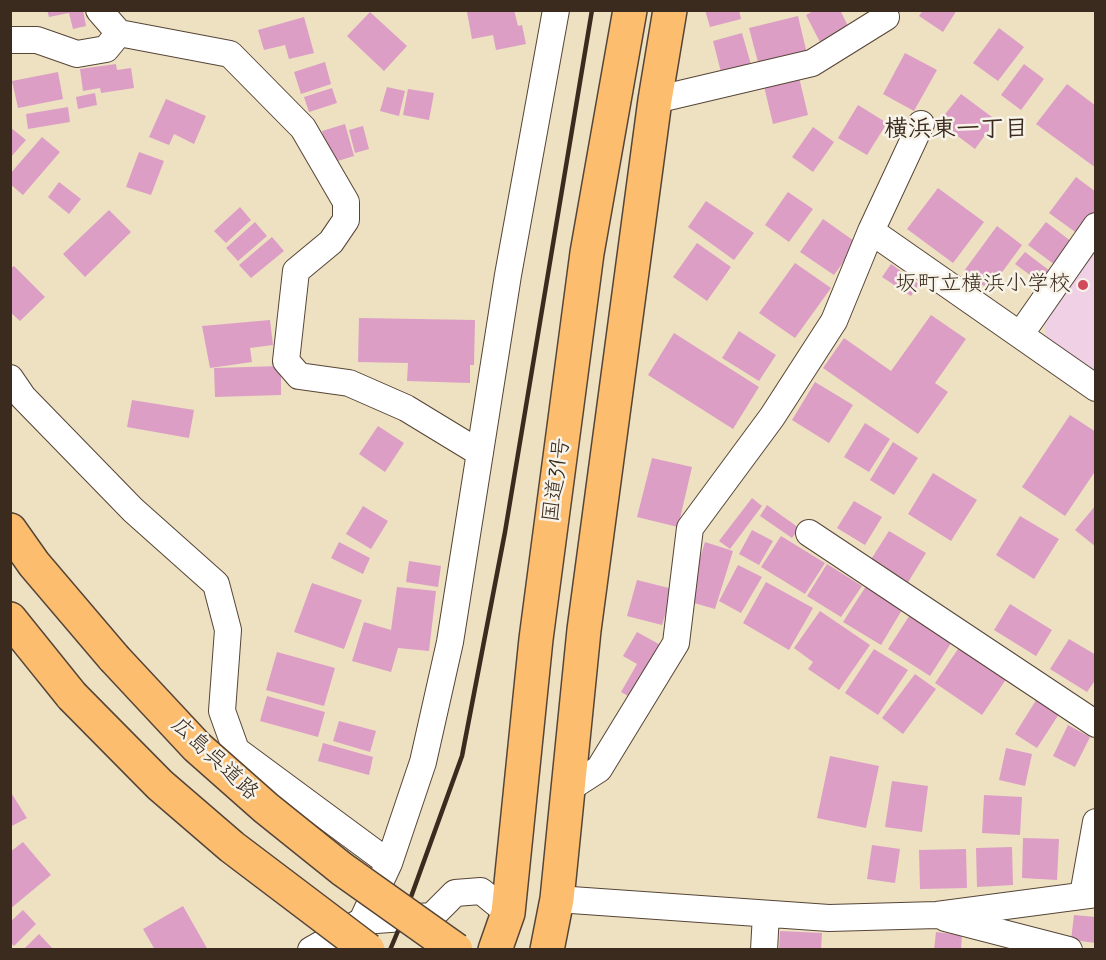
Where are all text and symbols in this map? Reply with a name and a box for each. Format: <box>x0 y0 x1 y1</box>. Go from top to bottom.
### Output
district label: 横浜東一丁目 <box>884 117 1028 145</box>
place label: 坂町立横浜小学校 <box>895 272 1071 298</box>
marker: 坂町立横浜小学校 <box>1076 278 1090 292</box>
street label: 国道31号 <box>539 436 577 524</box>
street label: 広島呉道路 <box>165 713 263 807</box>

